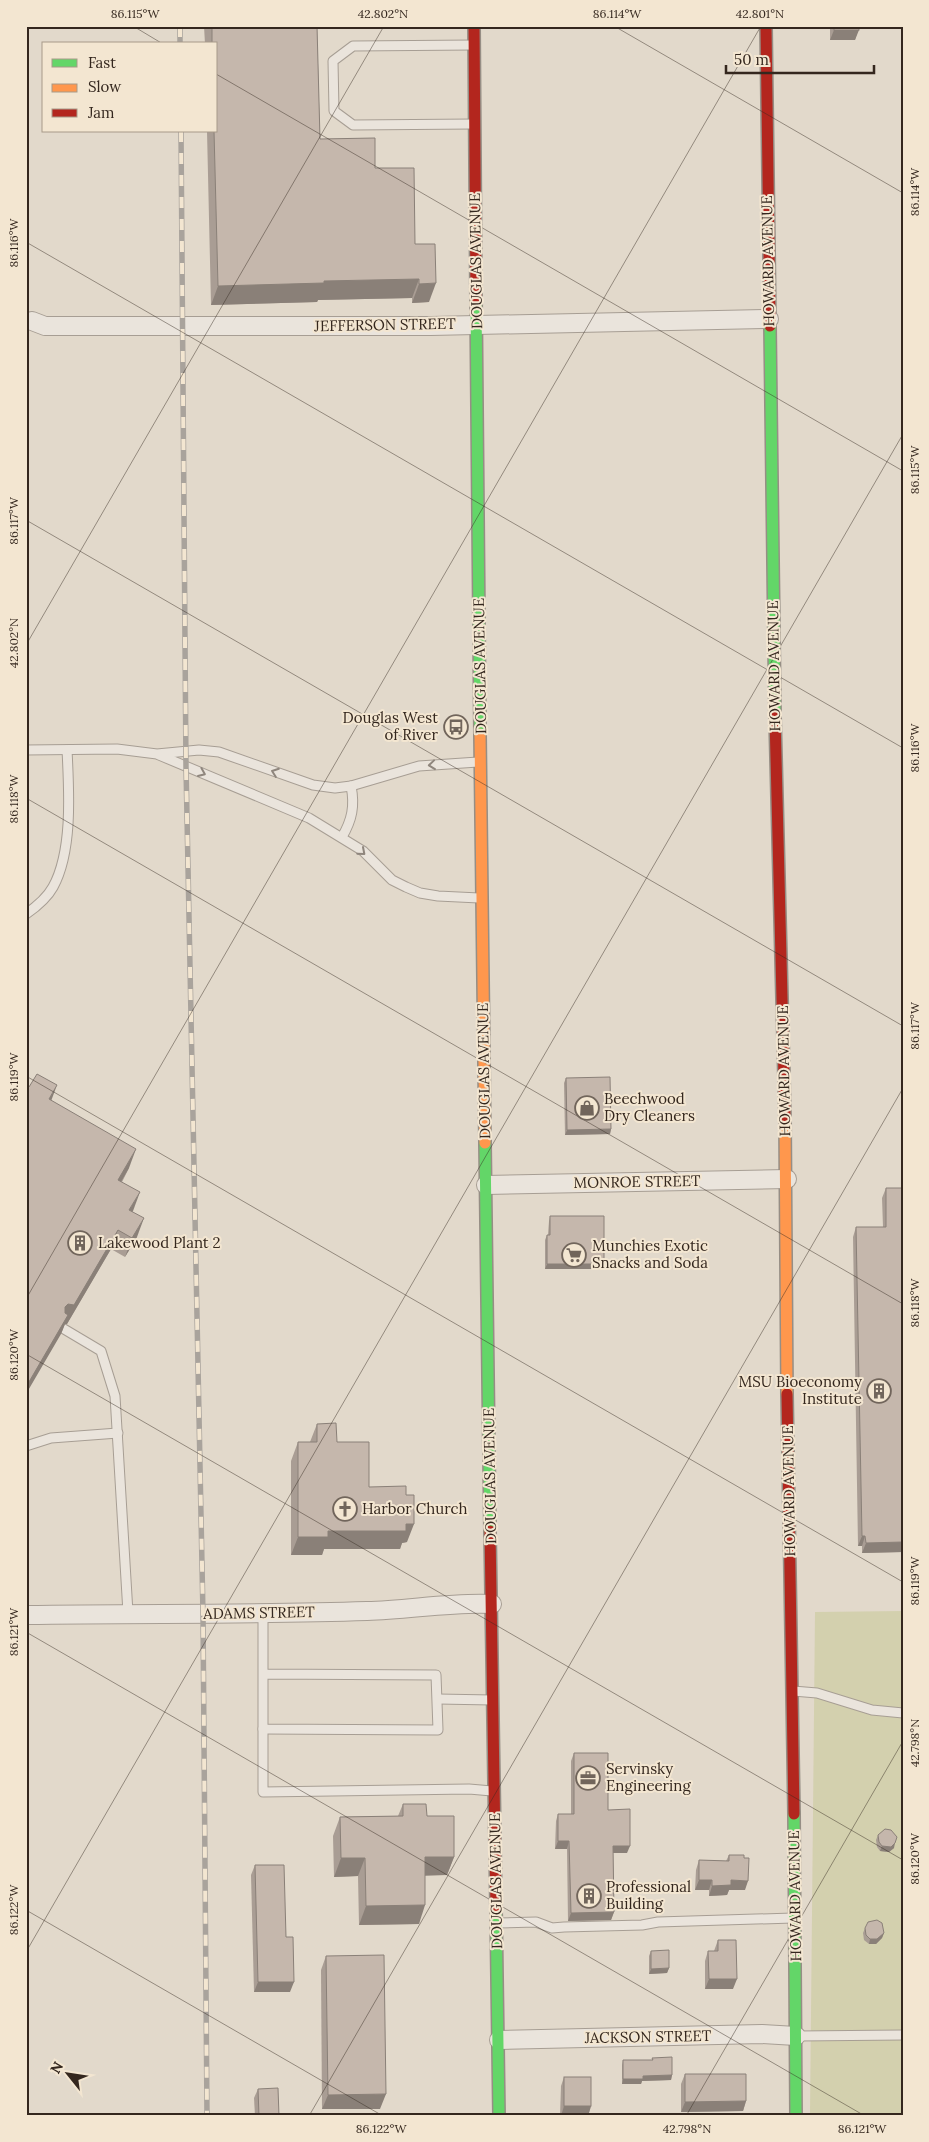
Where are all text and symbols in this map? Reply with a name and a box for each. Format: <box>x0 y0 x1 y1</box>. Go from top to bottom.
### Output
text: 86.115°W <box>111 6 160 21</box>
text: 42.802°N <box>358 6 408 21</box>
text: 86.114°W <box>593 6 642 21</box>
text: 42.801°N <box>736 6 784 21</box>
legend <box>42 42 218 132</box>
scale bar <box>726 42 874 74</box>
text: 50 m <box>734 50 769 69</box>
text: Fast <box>88 53 116 72</box>
text: Slow <box>88 77 121 96</box>
text: Jam <box>87 103 115 122</box>
text: 86.114°W <box>907 167 922 216</box>
street label: DOUGLAS AVENUE <box>465 193 486 329</box>
street label: HOWARD AVENUE <box>757 195 778 327</box>
text: 86.116°W <box>6 217 21 268</box>
street label: JEFFERSON STREET <box>313 314 456 335</box>
text: 86.115°W <box>907 445 922 494</box>
text: 86.117°W <box>6 496 21 545</box>
street label: DOUGLAS AVENUE <box>469 598 490 734</box>
street label: HOWARD AVENUE <box>763 600 784 732</box>
text: 42.802°N <box>6 618 21 668</box>
place label: Douglas West of River <box>343 708 438 744</box>
bus stop icon: Douglas West of River <box>443 714 469 740</box>
text: 86.116°W <box>907 722 922 773</box>
one-way arrow <box>428 759 436 770</box>
one-way arrow <box>197 767 206 778</box>
one-way arrow <box>271 768 280 778</box>
text: 86.118°W <box>6 773 21 823</box>
one-way arrow <box>357 847 366 856</box>
text: 86.117°W <box>907 1001 922 1050</box>
street label: DOUGLAS AVENUE <box>473 1003 494 1139</box>
street label: HOWARD AVENUE <box>773 1005 794 1137</box>
text: 86.119°W <box>6 1051 21 1102</box>
place label: Beechwood Dry Cleaners <box>604 1089 695 1125</box>
shop icon: Beechwood Dry Cleaners <box>574 1095 600 1121</box>
street label: MONROE STREET <box>573 1171 701 1192</box>
building icon: Lakewood Plant 2 <box>67 1230 93 1256</box>
place label: Lakewood Plant 2 <box>98 1233 221 1252</box>
place label: Munchies Exotic Snacks and Soda <box>592 1236 708 1272</box>
supermarket icon: Munchies Exotic Snacks and Soda <box>561 1242 587 1268</box>
text: 86.118°W <box>907 1277 922 1327</box>
text: 86.120°W <box>6 1328 21 1381</box>
place label: MSU Bioeconomy Institute <box>738 1372 862 1408</box>
building icon: MSU Bioeconomy Institute <box>866 1378 892 1404</box>
street label: DOUGLAS AVENUE <box>479 1408 500 1544</box>
street label: HOWARD AVENUE <box>778 1425 799 1557</box>
church icon: Harbor Church <box>332 1496 358 1522</box>
place label: Harbor Church <box>362 1499 467 1518</box>
text: 86.119°W <box>907 1555 922 1606</box>
street label: ADAMS STREET <box>202 1602 315 1623</box>
text: 86.121°W <box>6 1607 21 1656</box>
text: 42.798°N <box>907 1719 922 1767</box>
place label: Servinsky Engineering <box>606 1759 691 1795</box>
office icon: Servinsky Engineering <box>575 1765 601 1791</box>
street label: DOUGLAS AVENUE <box>485 1813 506 1949</box>
street label: HOWARD AVENUE <box>784 1830 805 1962</box>
text: 86.120°W <box>907 1832 922 1885</box>
place label: Professional Building <box>606 1877 691 1913</box>
building icon: Professional Building <box>576 1883 602 1909</box>
text: 86.122°W <box>6 1884 21 1935</box>
street label: JACKSON STREET <box>584 2026 712 2047</box>
north arrow <box>42 2050 92 2100</box>
text: N <box>46 2058 67 2077</box>
text: 86.122°W <box>356 2121 407 2136</box>
text: 42.798°N <box>663 2121 711 2136</box>
text: 86.121°W <box>838 2121 887 2136</box>

